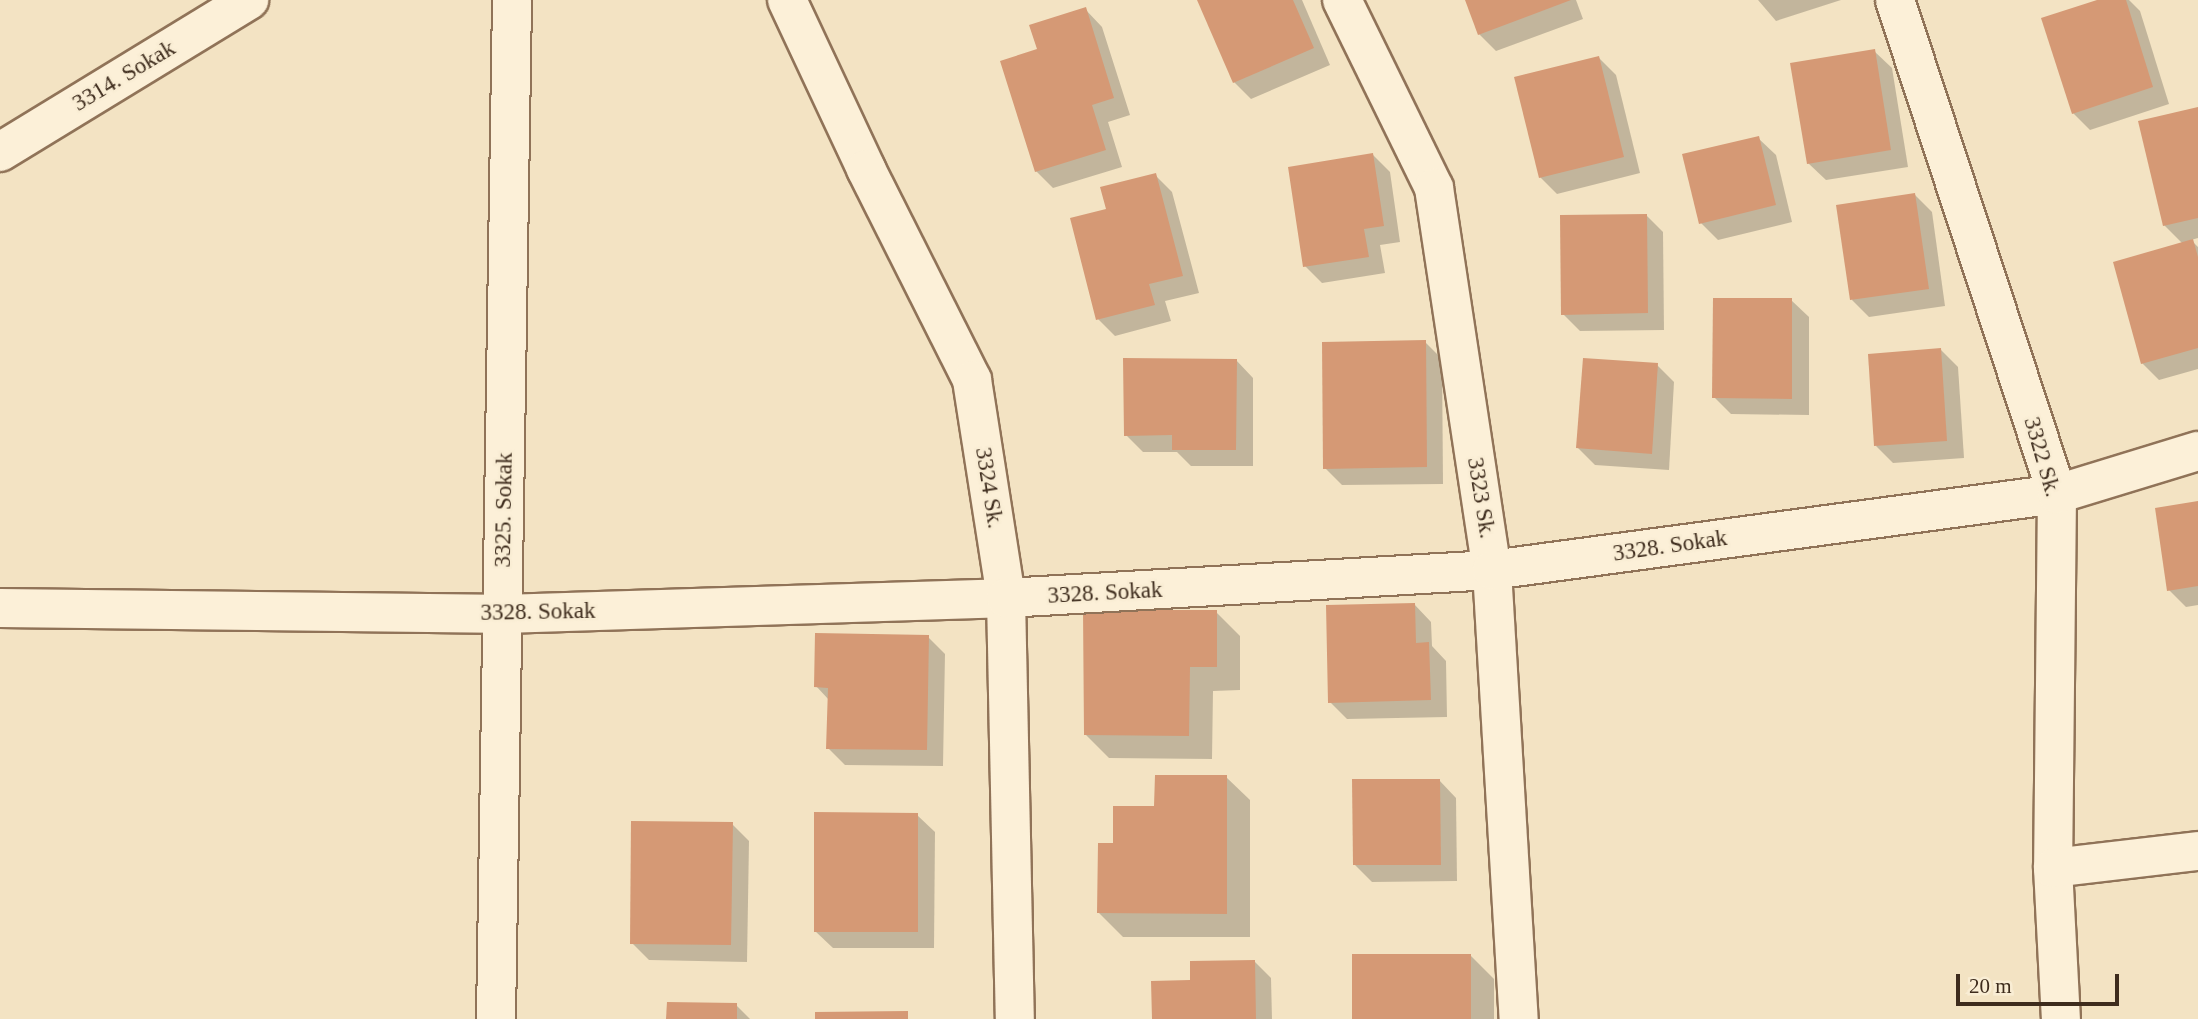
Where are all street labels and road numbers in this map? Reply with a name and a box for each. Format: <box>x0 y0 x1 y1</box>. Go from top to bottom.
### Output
street label: 3314. Sokak <box>68 35 180 117</box>
street label: 3322 Sk. <box>2017 414 2067 500</box>
street label: 3324 Sk. <box>969 445 1009 531</box>
street label: 3325. Sokak <box>489 452 519 568</box>
street label: 3323 Sk. <box>1461 455 1501 541</box>
street label: 3328. Sokak <box>1611 524 1729 568</box>
street label: 3328. Sokak <box>1047 576 1163 610</box>
street label: 3328. Sokak <box>480 597 596 627</box>

